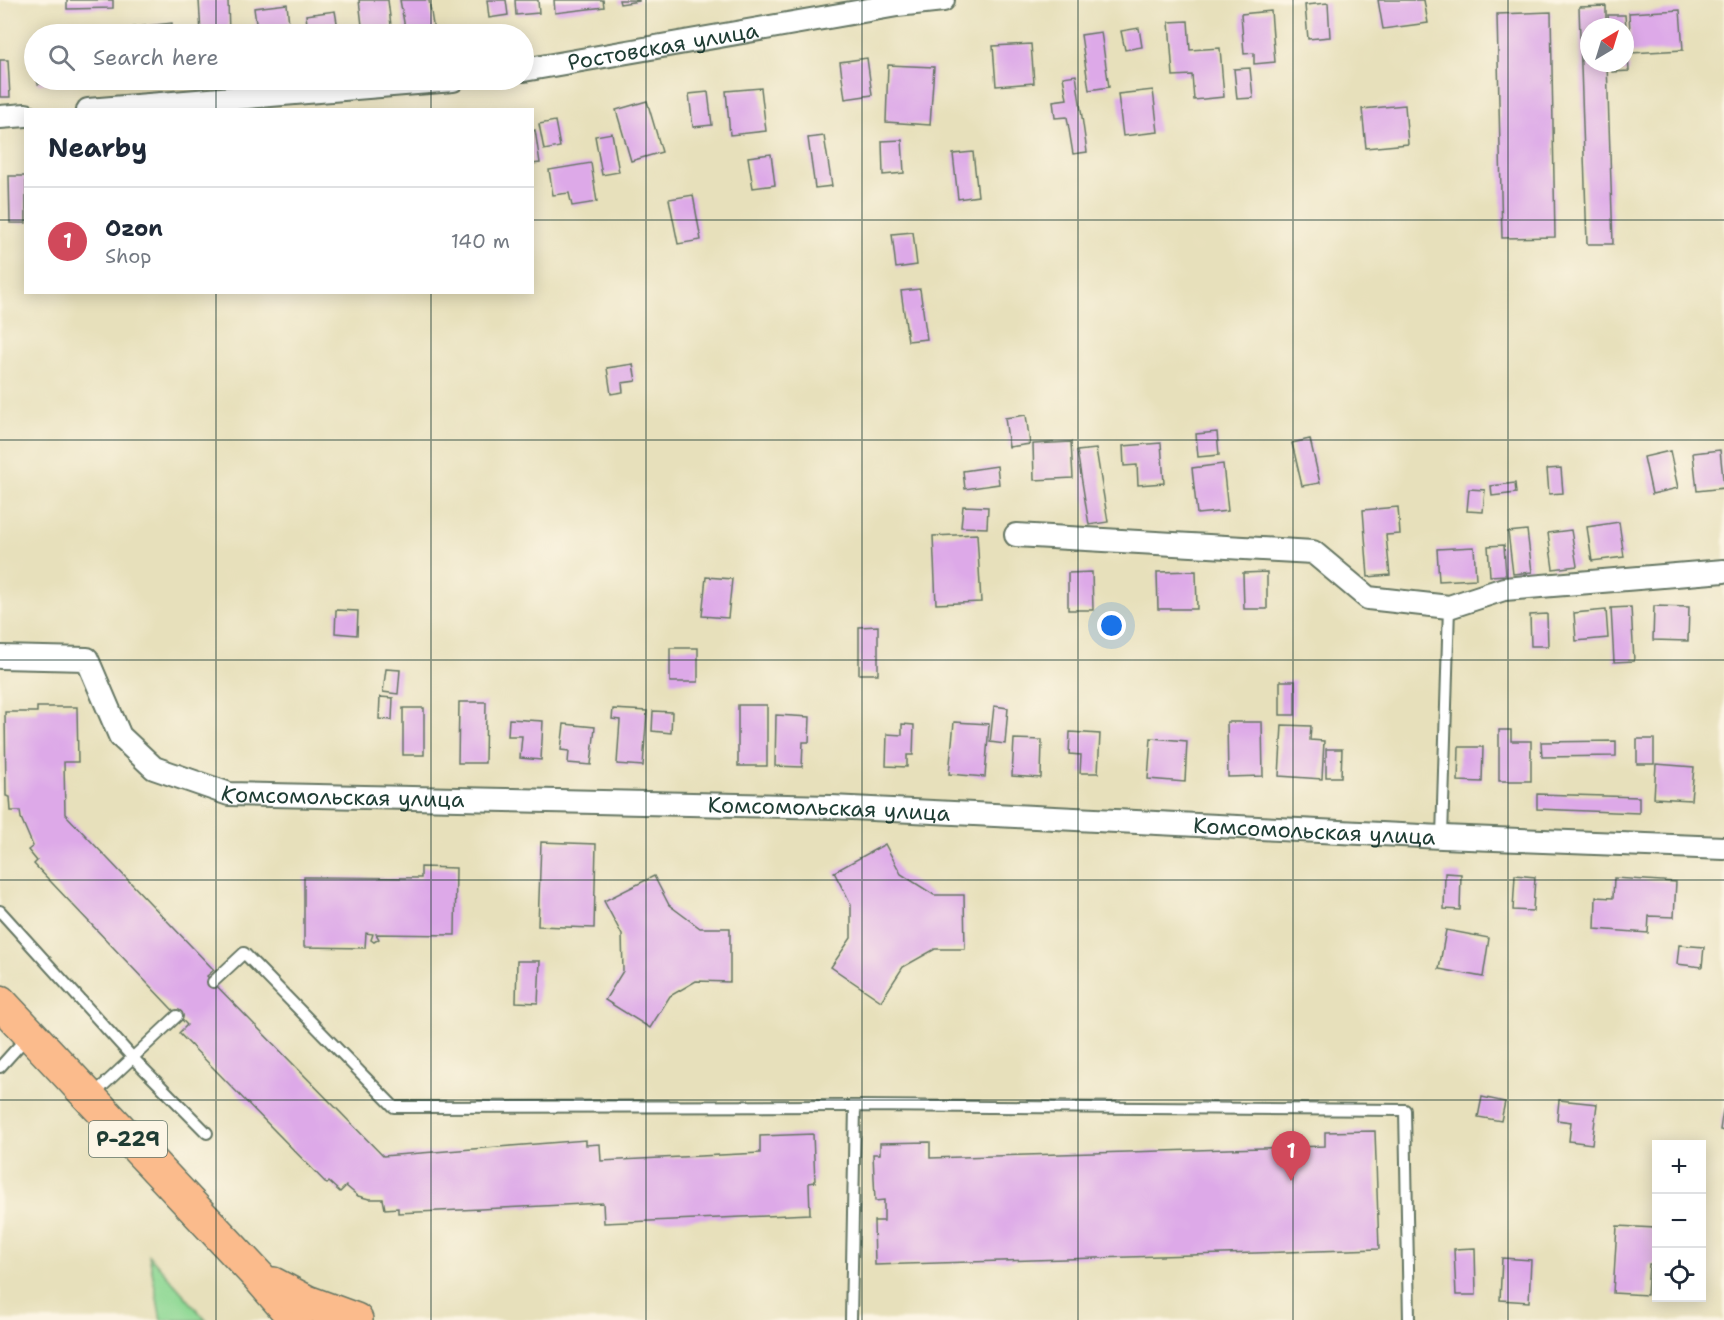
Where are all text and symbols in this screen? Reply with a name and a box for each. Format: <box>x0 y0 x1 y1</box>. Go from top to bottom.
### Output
street label: Ростовская улица <box>565 15 761 77</box>
north arrow <box>1580 18 1634 72</box>
search box <box>24 24 534 90</box>
icon: search <box>45 41 78 74</box>
text: Search here <box>93 43 219 72</box>
text: Nearby <box>48 130 147 165</box>
text: Ozon <box>105 214 163 243</box>
text: 1 <box>63 228 72 254</box>
text: 140 m <box>451 228 510 254</box>
text: Shop <box>105 243 152 269</box>
your location <box>1097 611 1126 640</box>
street label: Комсомольская улица <box>217 778 465 814</box>
street label: Комсомольская улица <box>707 790 951 827</box>
street label: Комсомольская улица <box>1192 810 1437 851</box>
road number: Р-229 <box>89 1121 167 1157</box>
pin: 1 <box>1272 1132 1310 1181</box>
map controls <box>1652 1140 1706 1302</box>
button: + <box>1652 1140 1706 1194</box>
button: − <box>1652 1194 1706 1248</box>
button: locate <box>1652 1248 1706 1302</box>

